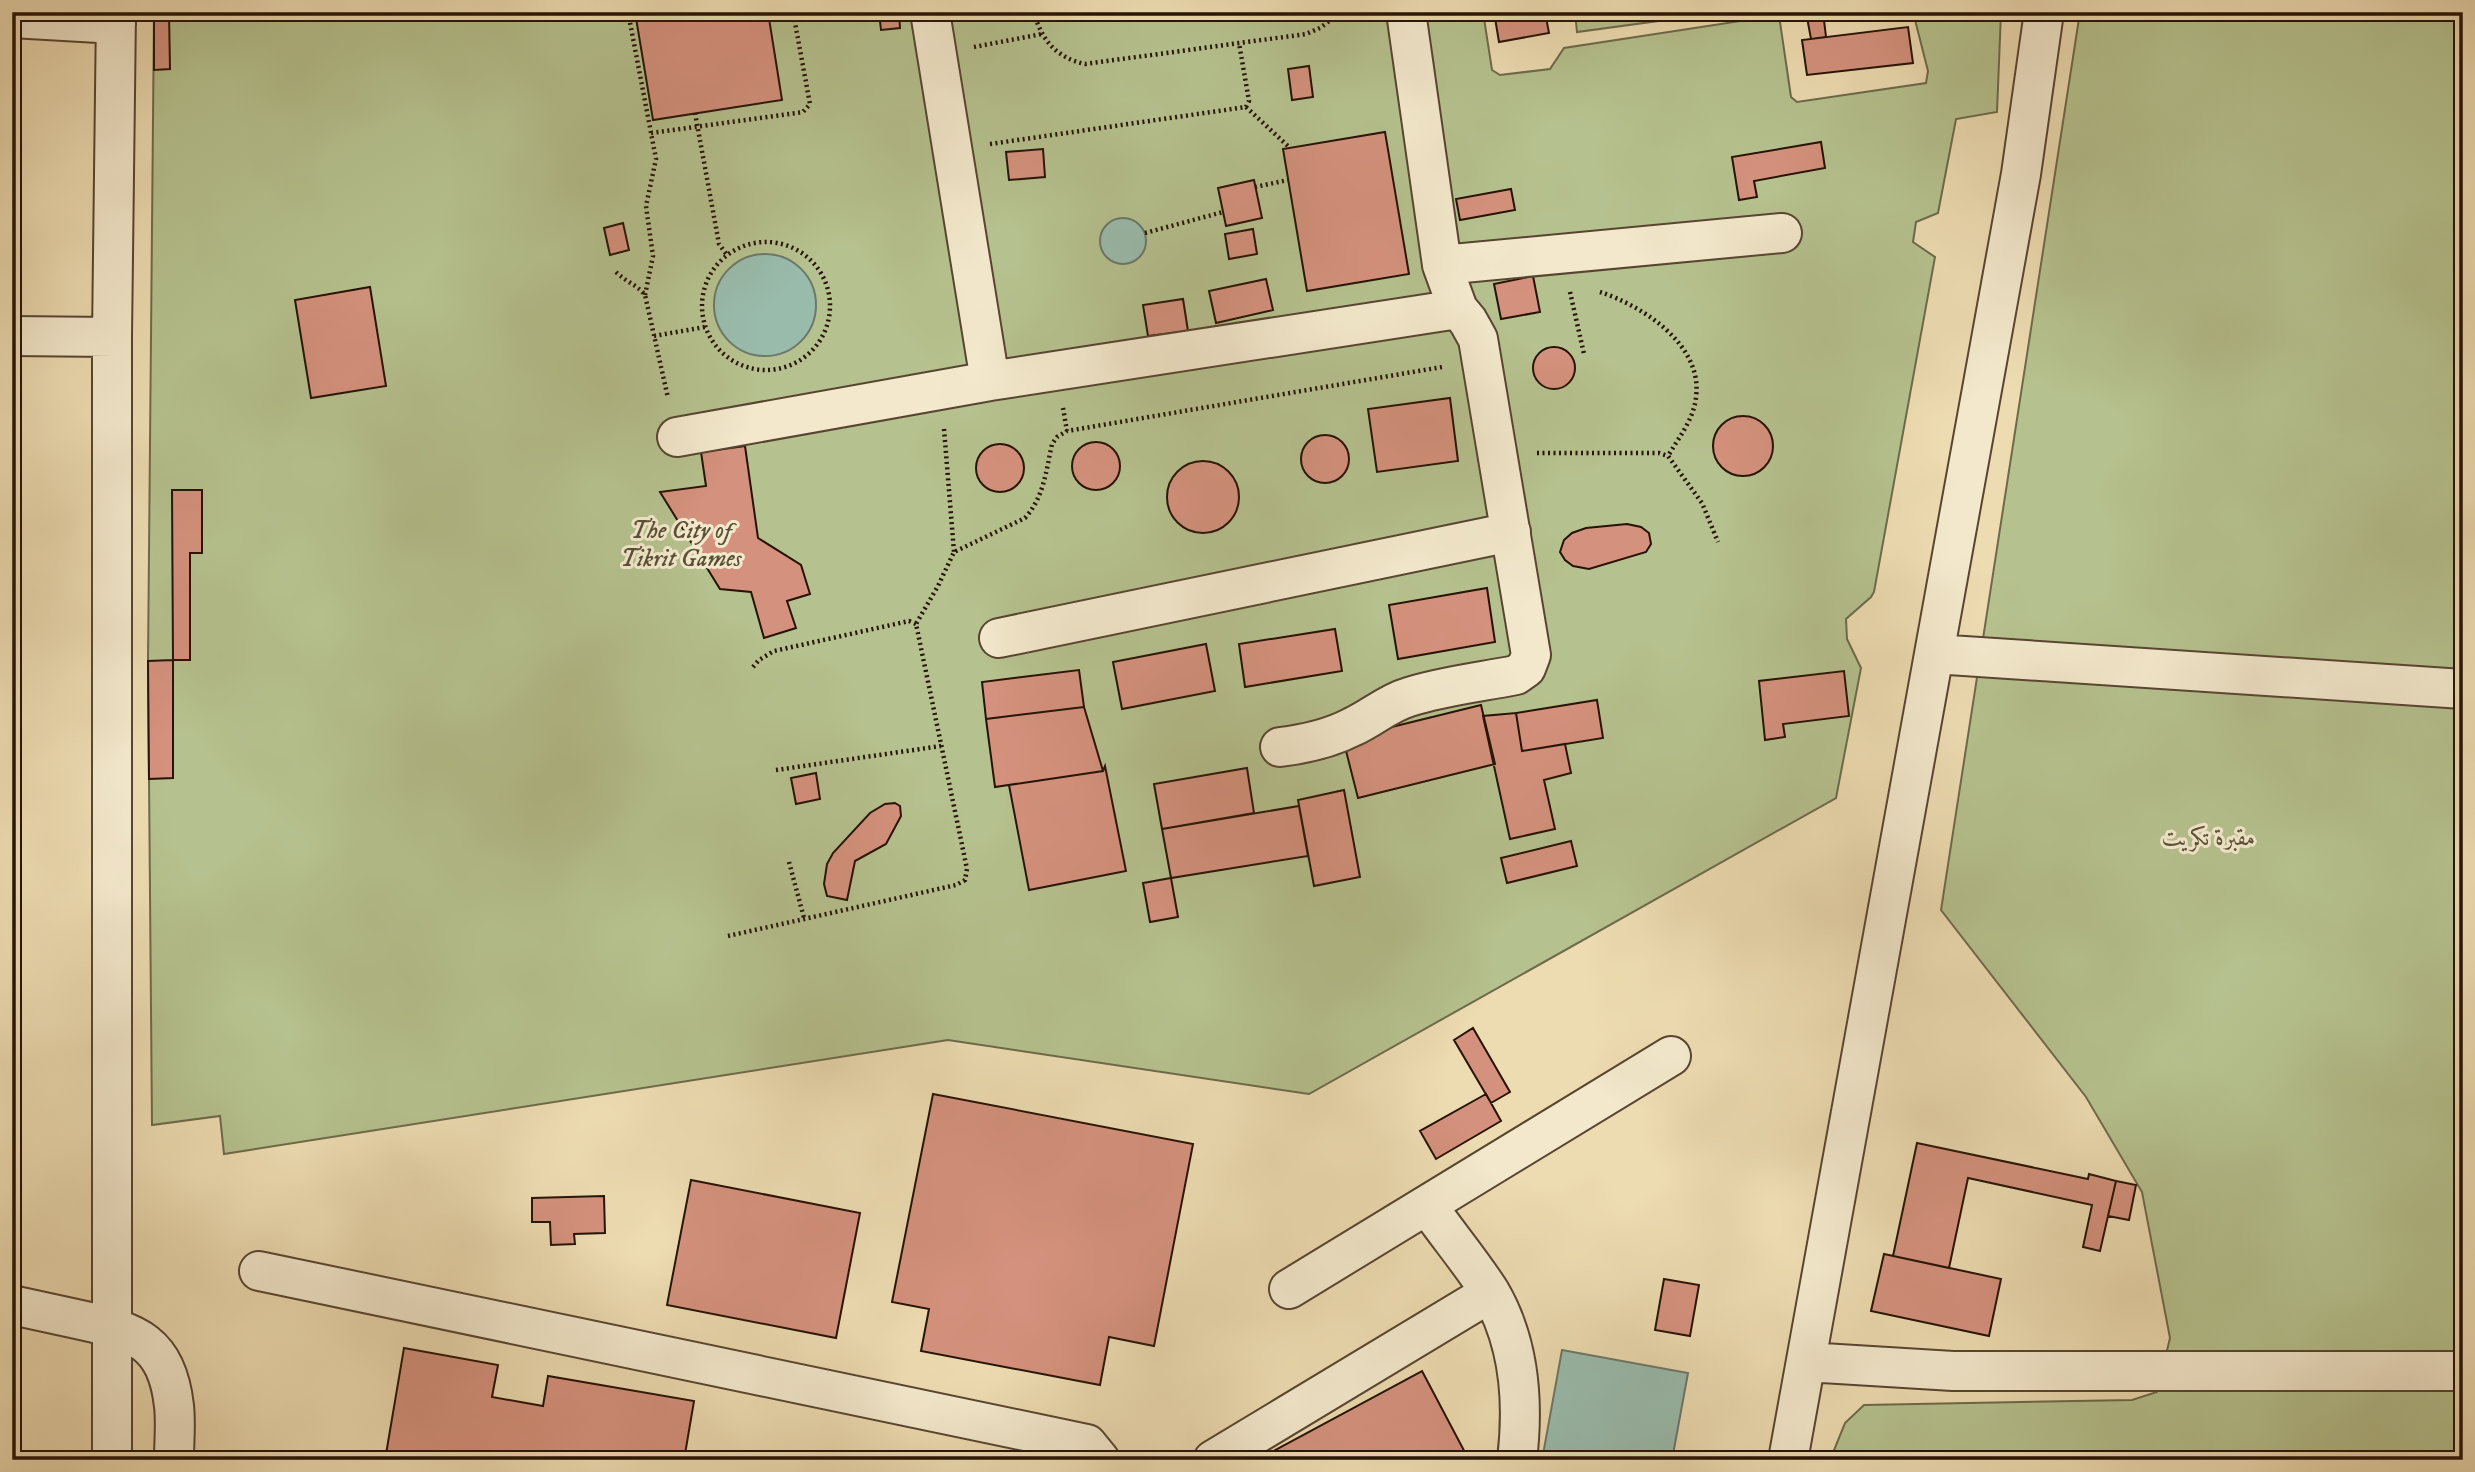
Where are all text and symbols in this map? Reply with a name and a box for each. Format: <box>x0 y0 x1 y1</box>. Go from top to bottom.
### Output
park label: The City of Tikrit Games <box>620 516 742 574</box>
park label: مقبرة تكريت <box>2162 823 2256 853</box>

